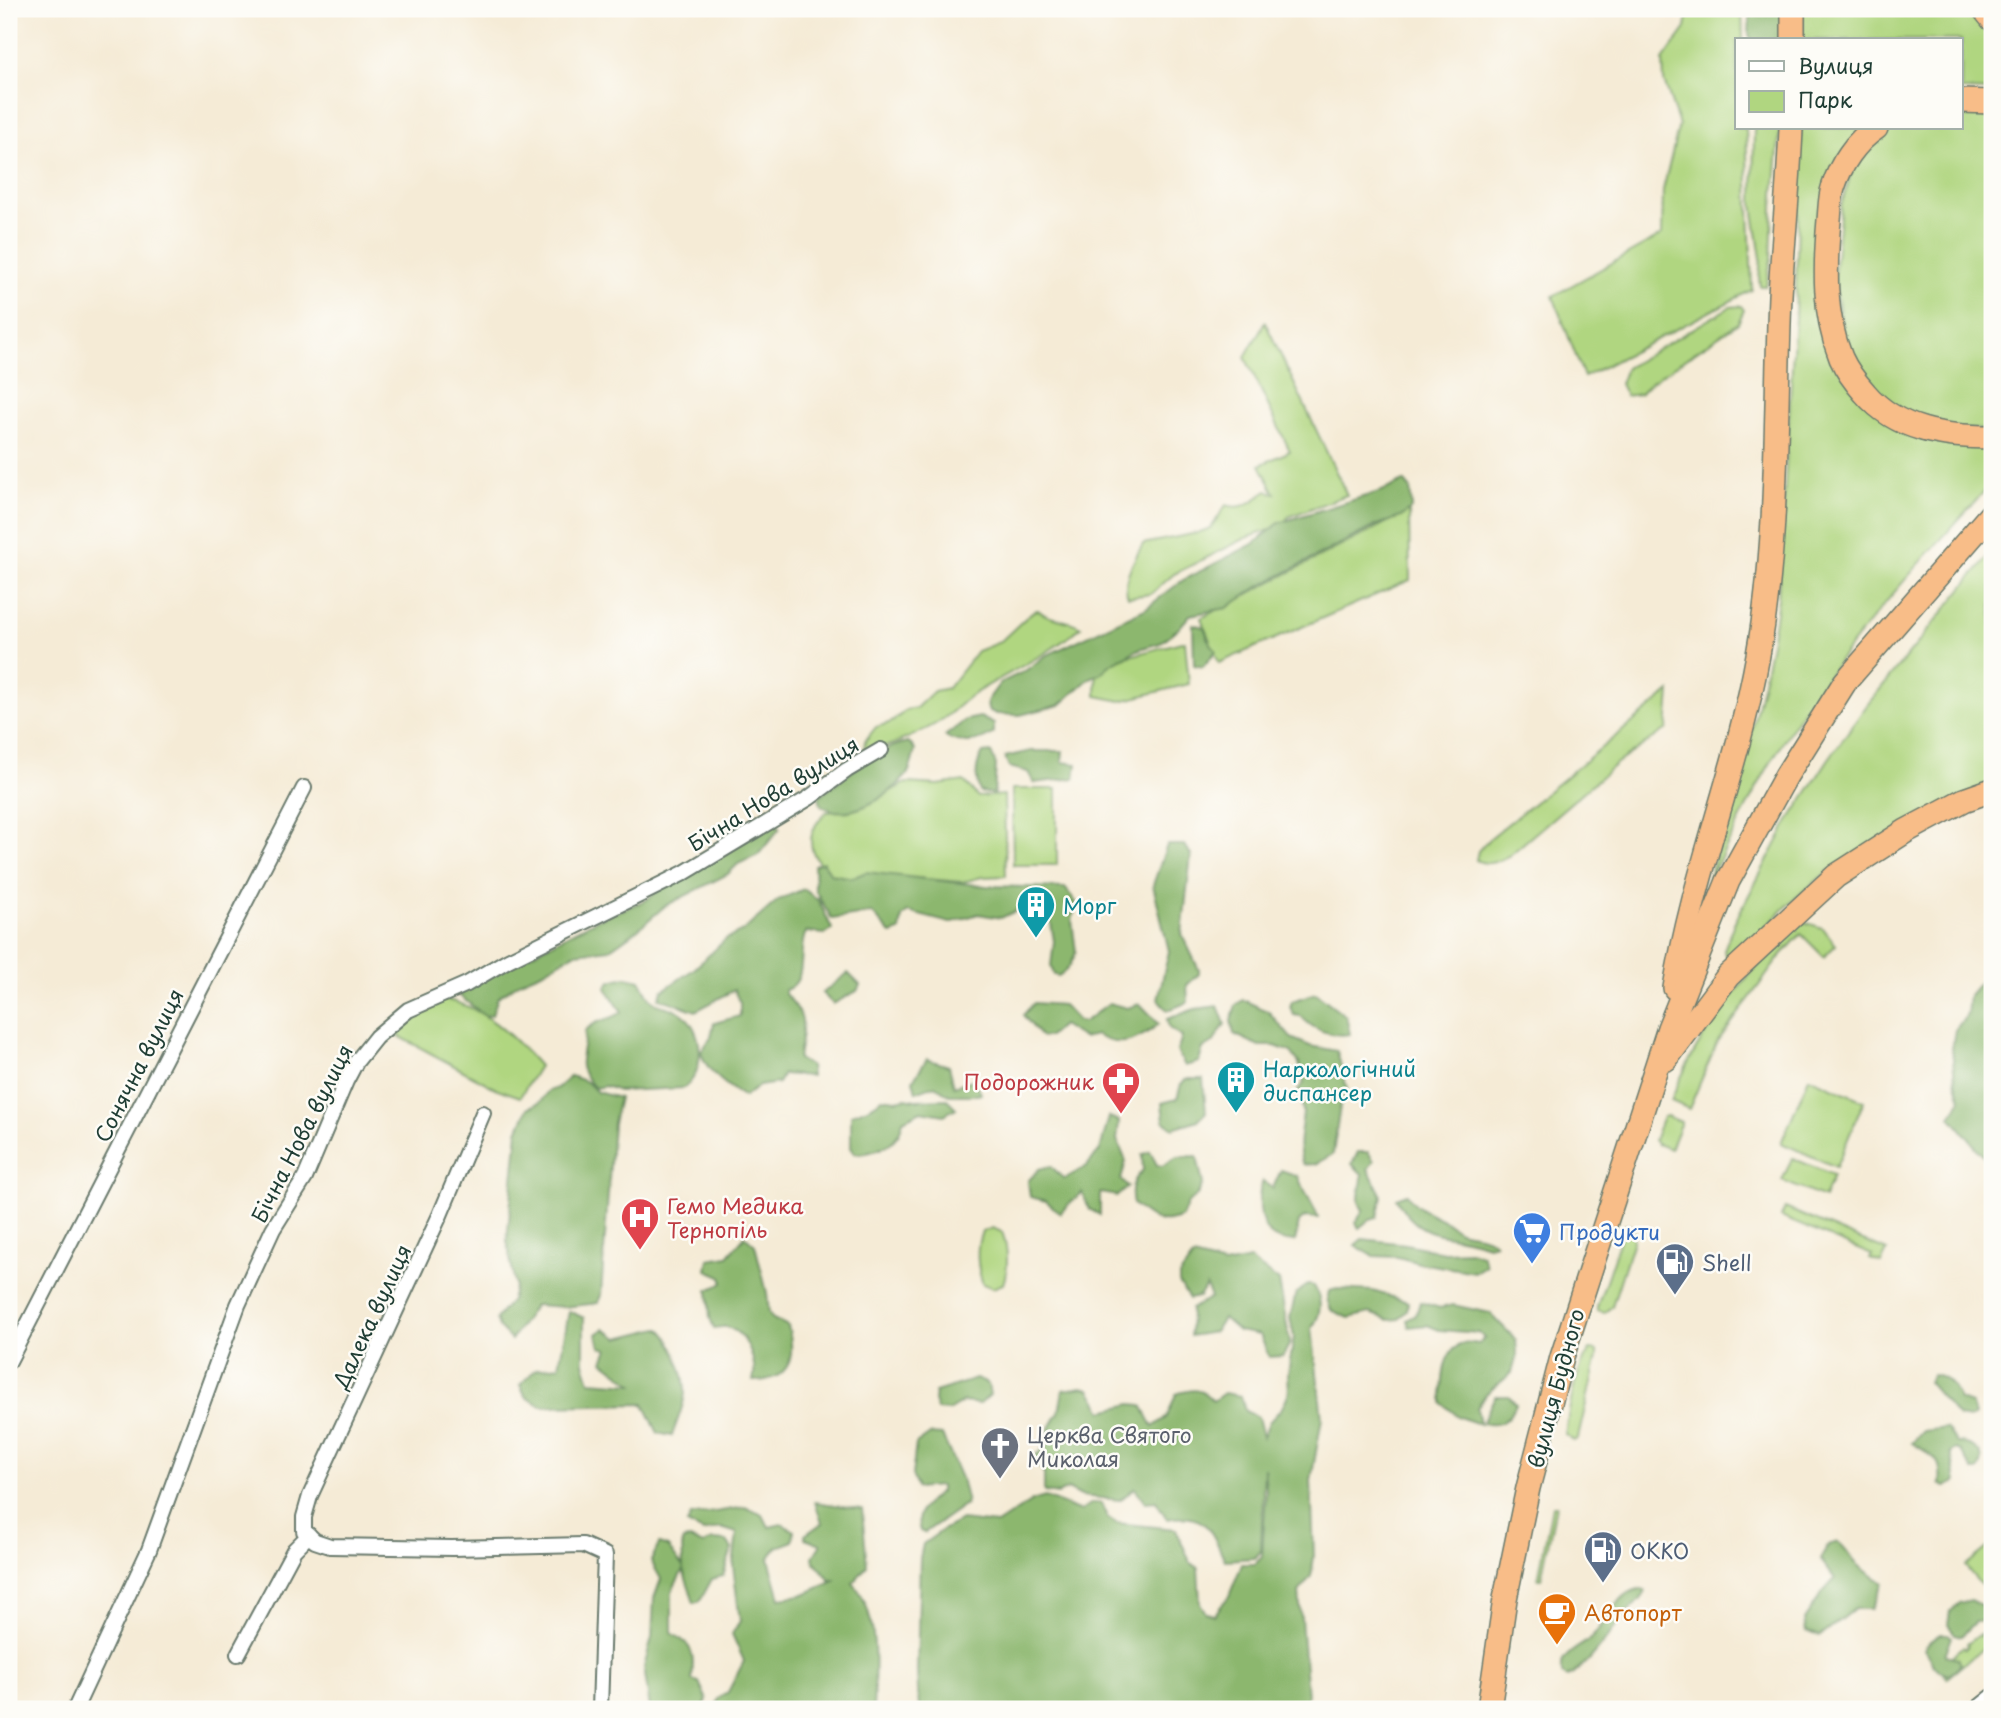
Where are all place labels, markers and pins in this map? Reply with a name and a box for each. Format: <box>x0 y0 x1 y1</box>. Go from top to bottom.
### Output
building icon: Морг <box>1015 884 1057 939</box>
place label: Морг <box>1063 889 1117 921</box>
place label: Наркологічний диспансер <box>1263 1052 1416 1108</box>
building icon: Наркологічний диспансер <box>1215 1059 1257 1114</box>
pharmacy icon: Подорожник <box>1100 1060 1142 1115</box>
place label: Подорожник <box>964 1065 1095 1097</box>
place label: Гемо Медика Тернопіль <box>667 1189 804 1245</box>
hospital icon: Гемо Медика Тернопіль <box>619 1196 661 1251</box>
supermarket icon: Продукти <box>1511 1210 1553 1265</box>
place label: Продукти <box>1559 1215 1660 1247</box>
fuel station icon: Shell <box>1654 1241 1696 1296</box>
place label: Shell <box>1702 1246 1751 1278</box>
place label: Церква Святого Миколая <box>1027 1418 1192 1474</box>
church icon: Церква Святого Миколая <box>979 1425 1021 1480</box>
fuel station icon: ОККО <box>1582 1529 1624 1584</box>
place label: ОККО <box>1630 1534 1689 1566</box>
cafe icon: Автопорт <box>1536 1591 1578 1646</box>
place label: Автопорт <box>1584 1596 1682 1628</box>

